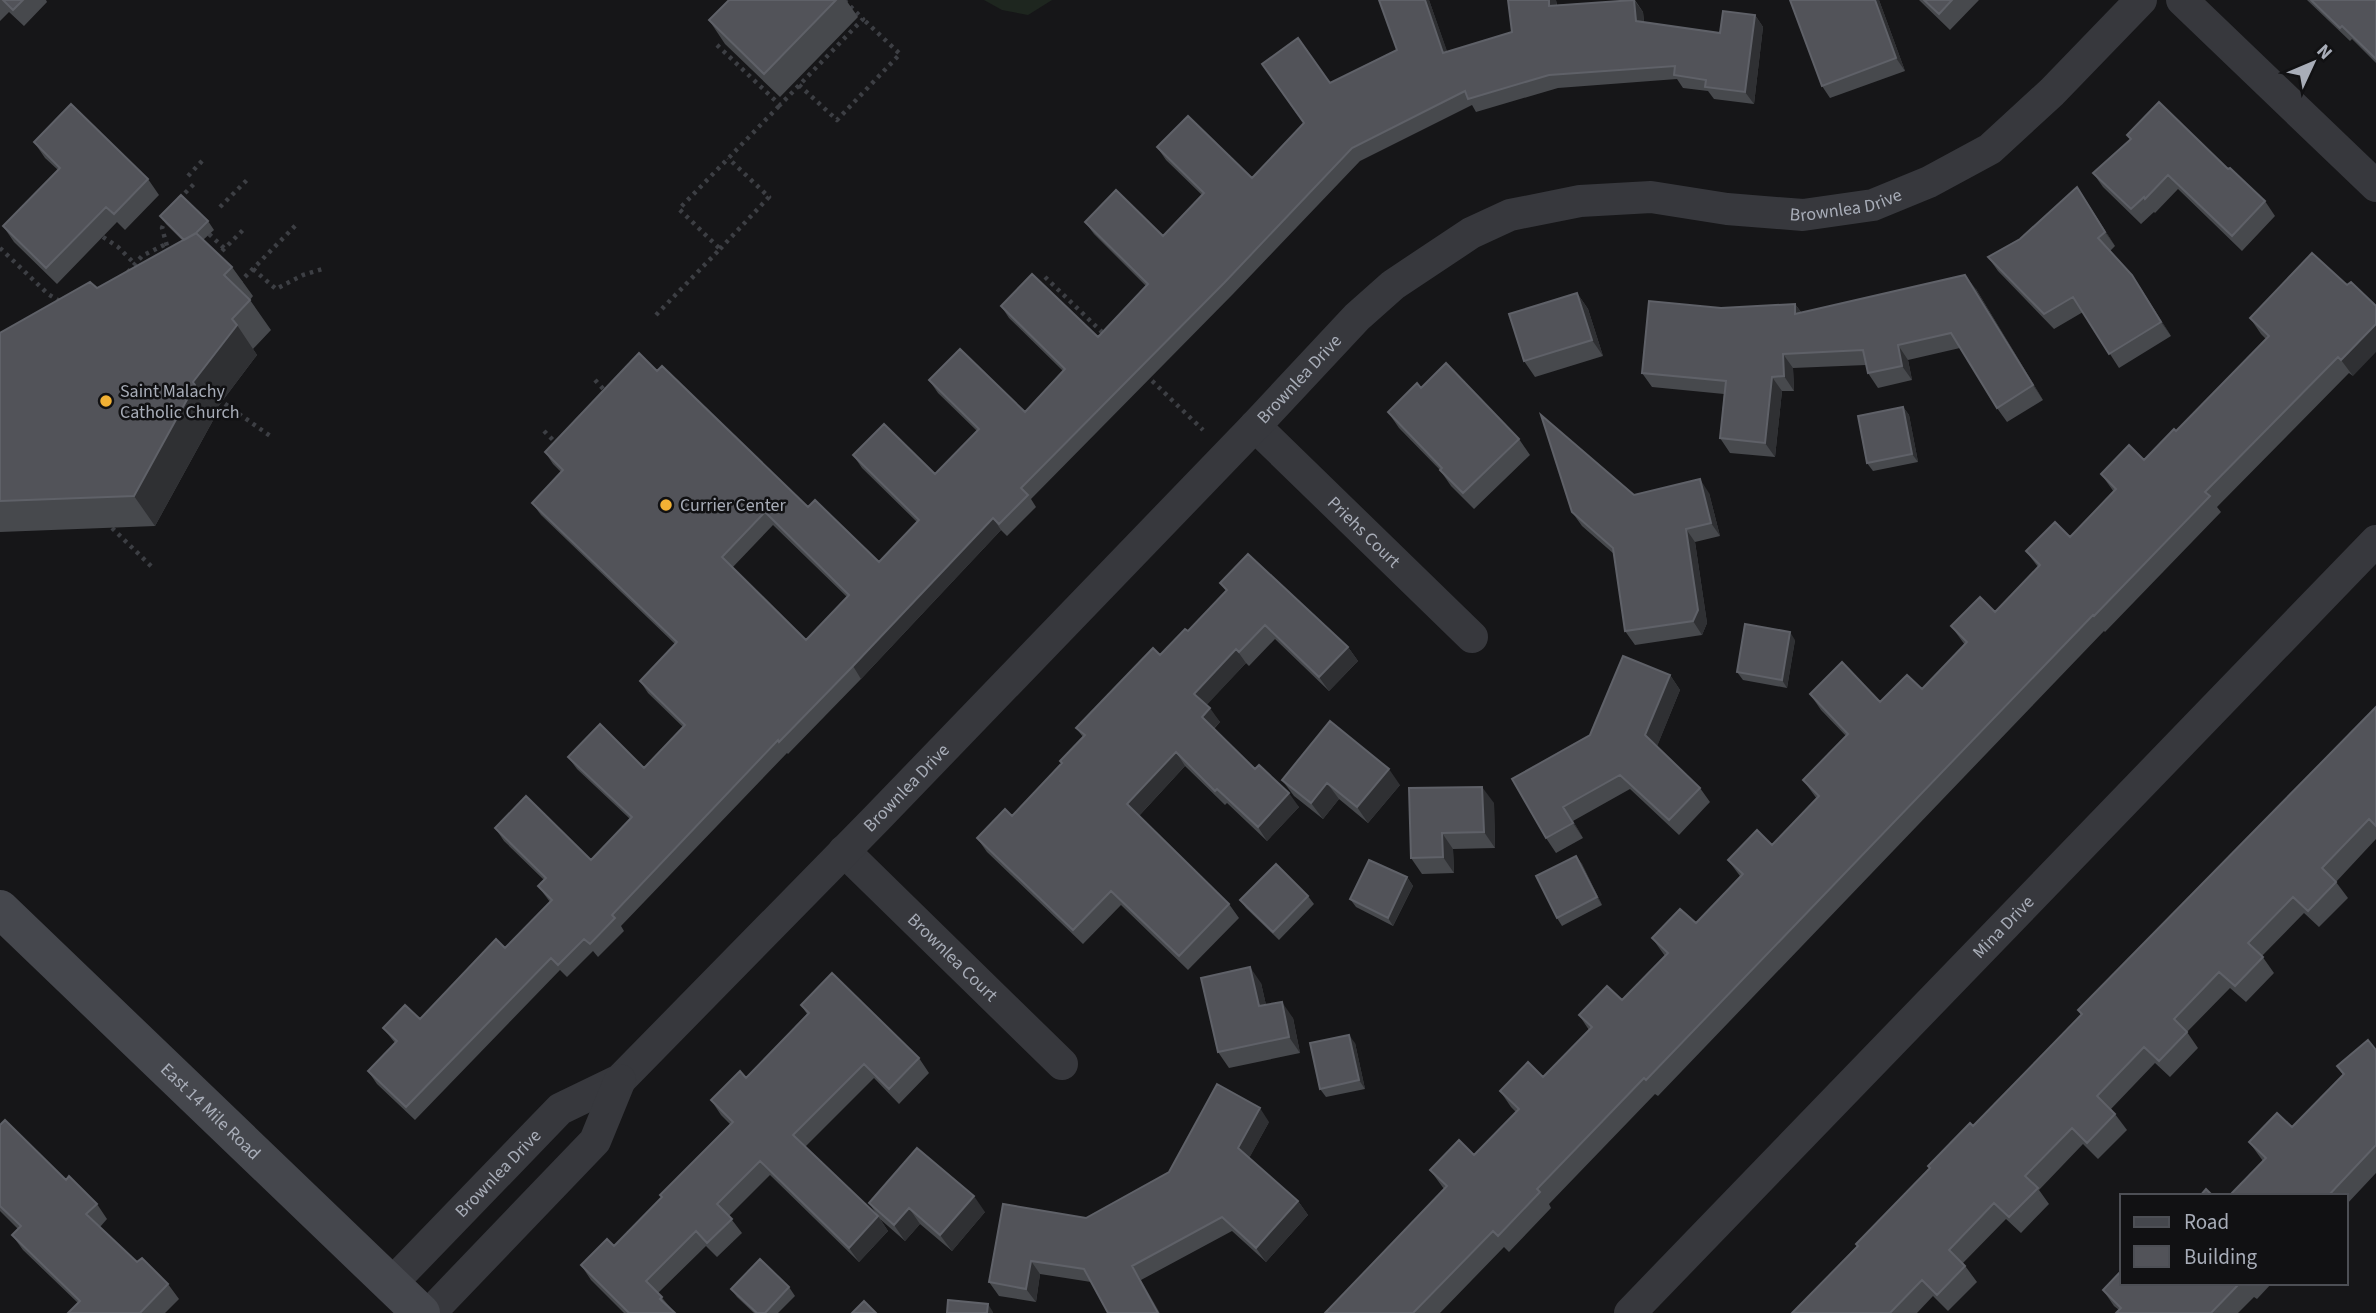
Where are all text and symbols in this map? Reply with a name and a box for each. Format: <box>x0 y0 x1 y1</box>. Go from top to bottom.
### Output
north arrow <box>2278 28 2348 98</box>
text: N <box>2310 38 2338 66</box>
street label: Brownlea Drive <box>1789 182 1906 228</box>
street label: Brownlea Drive <box>1251 329 1347 429</box>
place label: Saint Malachy Catholic Church <box>120 379 240 425</box>
marker: Saint Malachy Catholic Church <box>98 393 114 409</box>
street label: Priehs Court <box>1322 491 1406 573</box>
place label: Currier Center <box>680 493 786 518</box>
marker: Currier Center <box>658 497 674 513</box>
street label: Brownlea Drive <box>858 738 955 837</box>
street label: Mina Drive <box>1967 890 2040 964</box>
street label: Brownlea Court <box>902 907 1003 1007</box>
street label: East 14 Mile Road <box>155 1057 266 1165</box>
street label: Brownlea Drive <box>449 1123 547 1223</box>
legend <box>2120 1194 2348 1285</box>
text: Road <box>2184 1207 2229 1237</box>
text: Building <box>2184 1242 2258 1272</box>

